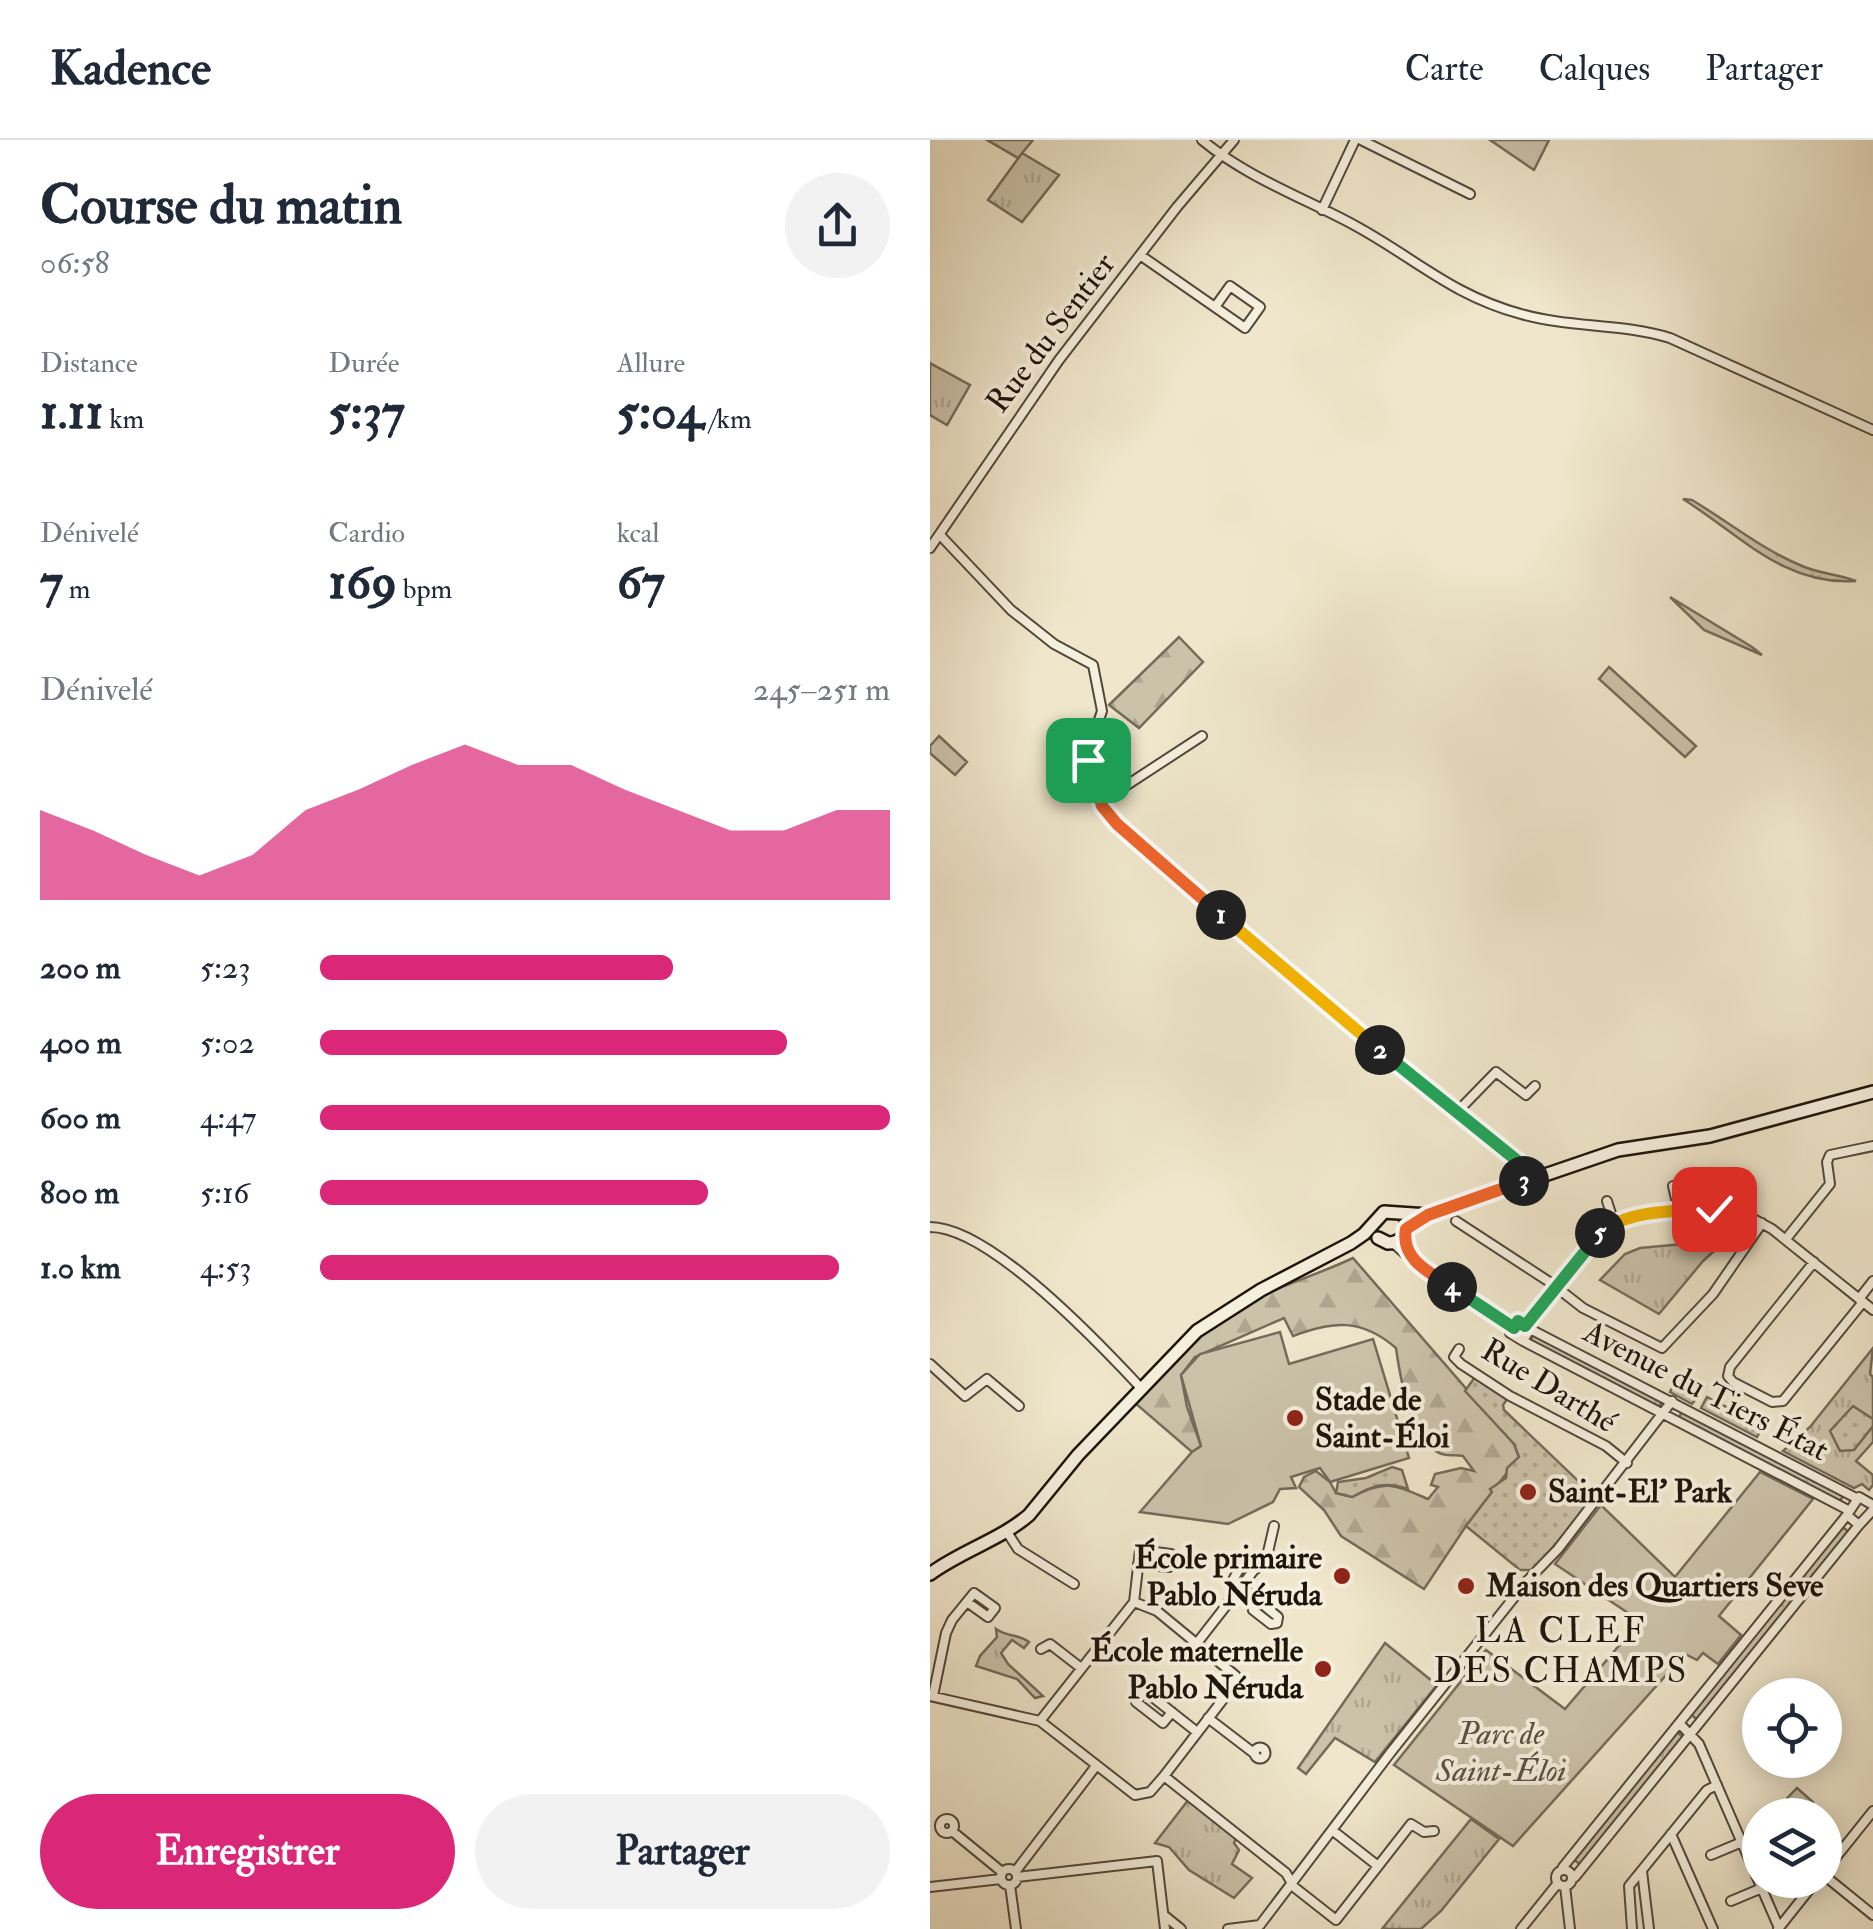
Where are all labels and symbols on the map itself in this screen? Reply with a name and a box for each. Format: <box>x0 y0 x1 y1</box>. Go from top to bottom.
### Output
street label: Rue du Sentier <box>978 245 1124 421</box>
pin <box>1046 718 1131 803</box>
pin: 1 <box>1196 890 1246 940</box>
pin: 2 <box>1355 1025 1405 1075</box>
pin: 3 <box>1499 1156 1549 1206</box>
pin <box>1672 1167 1757 1252</box>
pin: 5 <box>1575 1208 1625 1258</box>
pin: 4 <box>1427 1262 1477 1312</box>
street label: Avenue du Tiers État <box>1576 1311 1835 1470</box>
street label: Rue Darthé <box>1474 1330 1625 1442</box>
place label: Stade de Saint-Éloi <box>1315 1380 1450 1457</box>
marker: Stade de Saint-Éloi <box>1284 1407 1306 1429</box>
place label: Saint-El' Park <box>1548 1472 1733 1512</box>
marker: Saint-El' Park <box>1517 1481 1539 1503</box>
place label: École primaire Pablo Néruda <box>1135 1537 1323 1615</box>
marker: École primaire Pablo Néruda <box>1331 1565 1353 1587</box>
place label: Maison des Quartiers Seve <box>1485 1566 1824 1606</box>
marker: Maison des Quartiers Seve <box>1455 1575 1477 1597</box>
district label: LA CLEF DES CHAMPS <box>1433 1609 1689 1693</box>
place label: École maternelle Pablo Néruda <box>1091 1630 1304 1708</box>
marker: École maternelle Pablo Néruda <box>1312 1658 1334 1680</box>
park label: Parc de Saint-Éloi <box>1435 1714 1567 1791</box>

